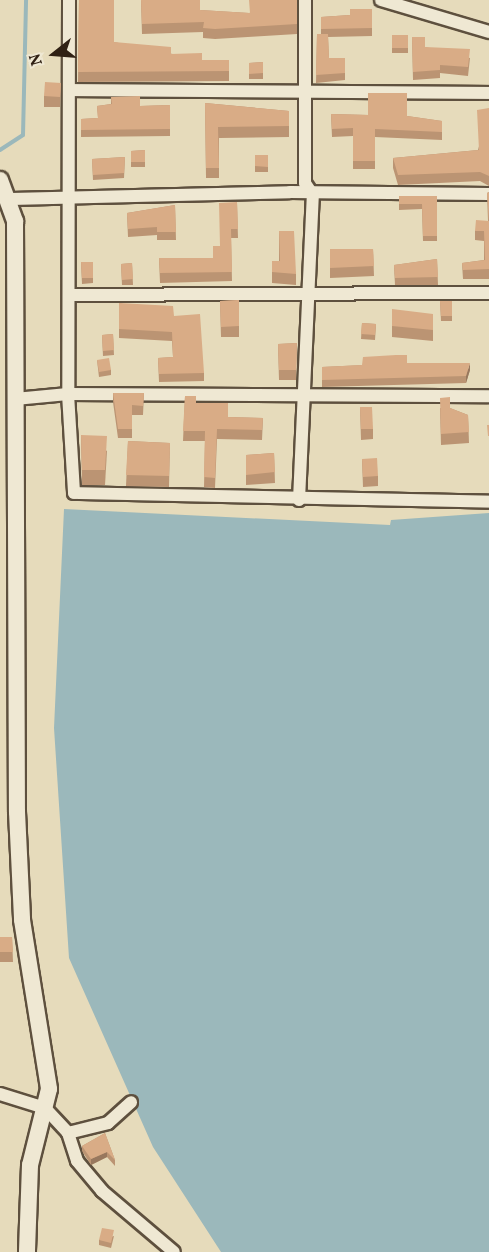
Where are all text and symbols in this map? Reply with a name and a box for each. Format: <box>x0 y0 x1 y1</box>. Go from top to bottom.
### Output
north arrow <box>24 24 84 84</box>
text: N <box>25 50 49 68</box>

